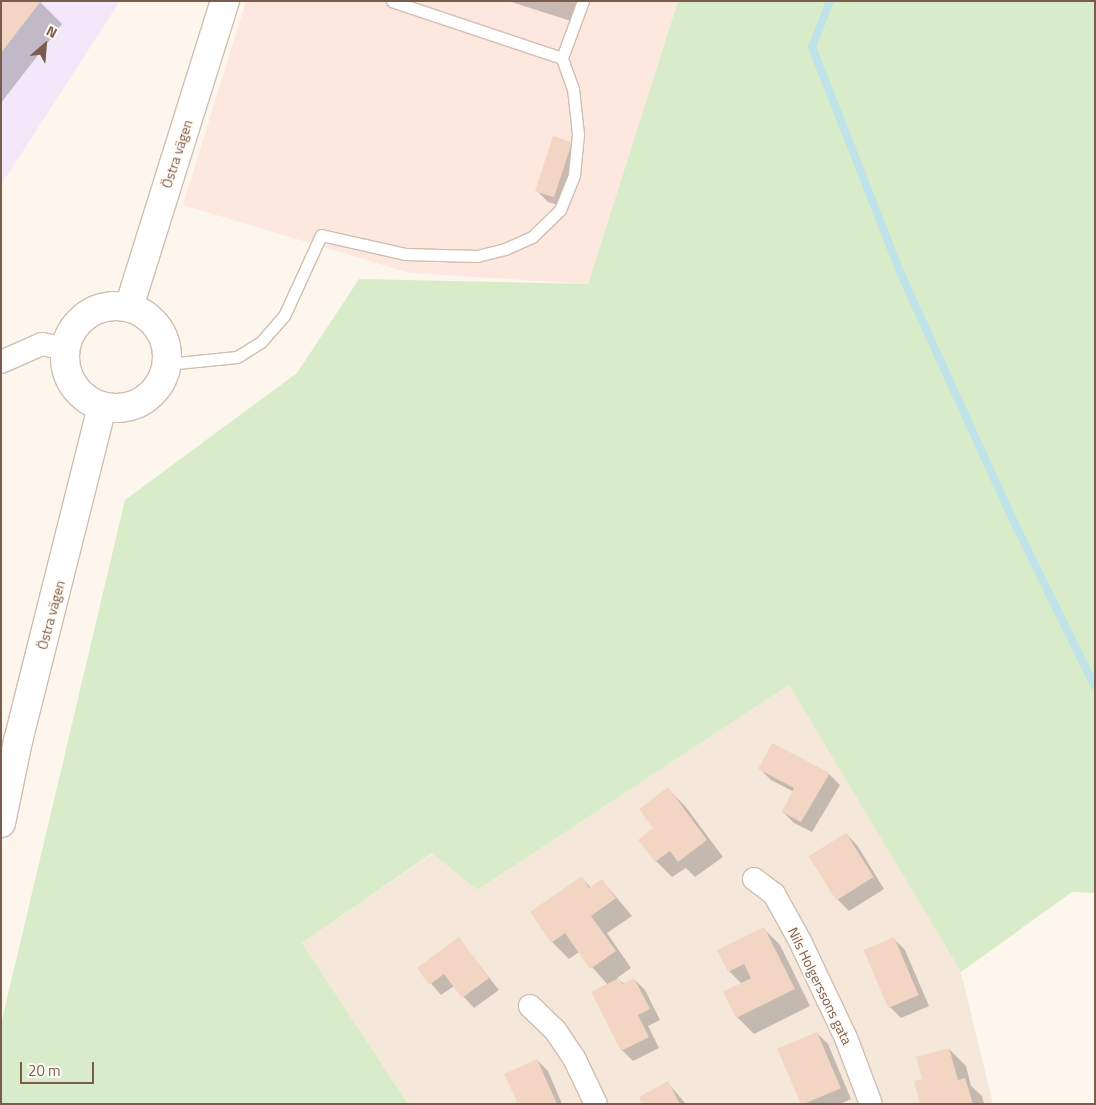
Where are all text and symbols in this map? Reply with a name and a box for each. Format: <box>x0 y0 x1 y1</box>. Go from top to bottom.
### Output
north arrow <box>20 20 70 70</box>
text: N <box>43 20 61 43</box>
street label: Östra vägen <box>158 118 196 190</box>
street label: Östra vägen <box>34 579 68 651</box>
street label: Nils Holgerssons gata <box>784 925 856 1047</box>
scale bar <box>22 1052 96 1084</box>
text: 20 m <box>28 1059 61 1082</box>

